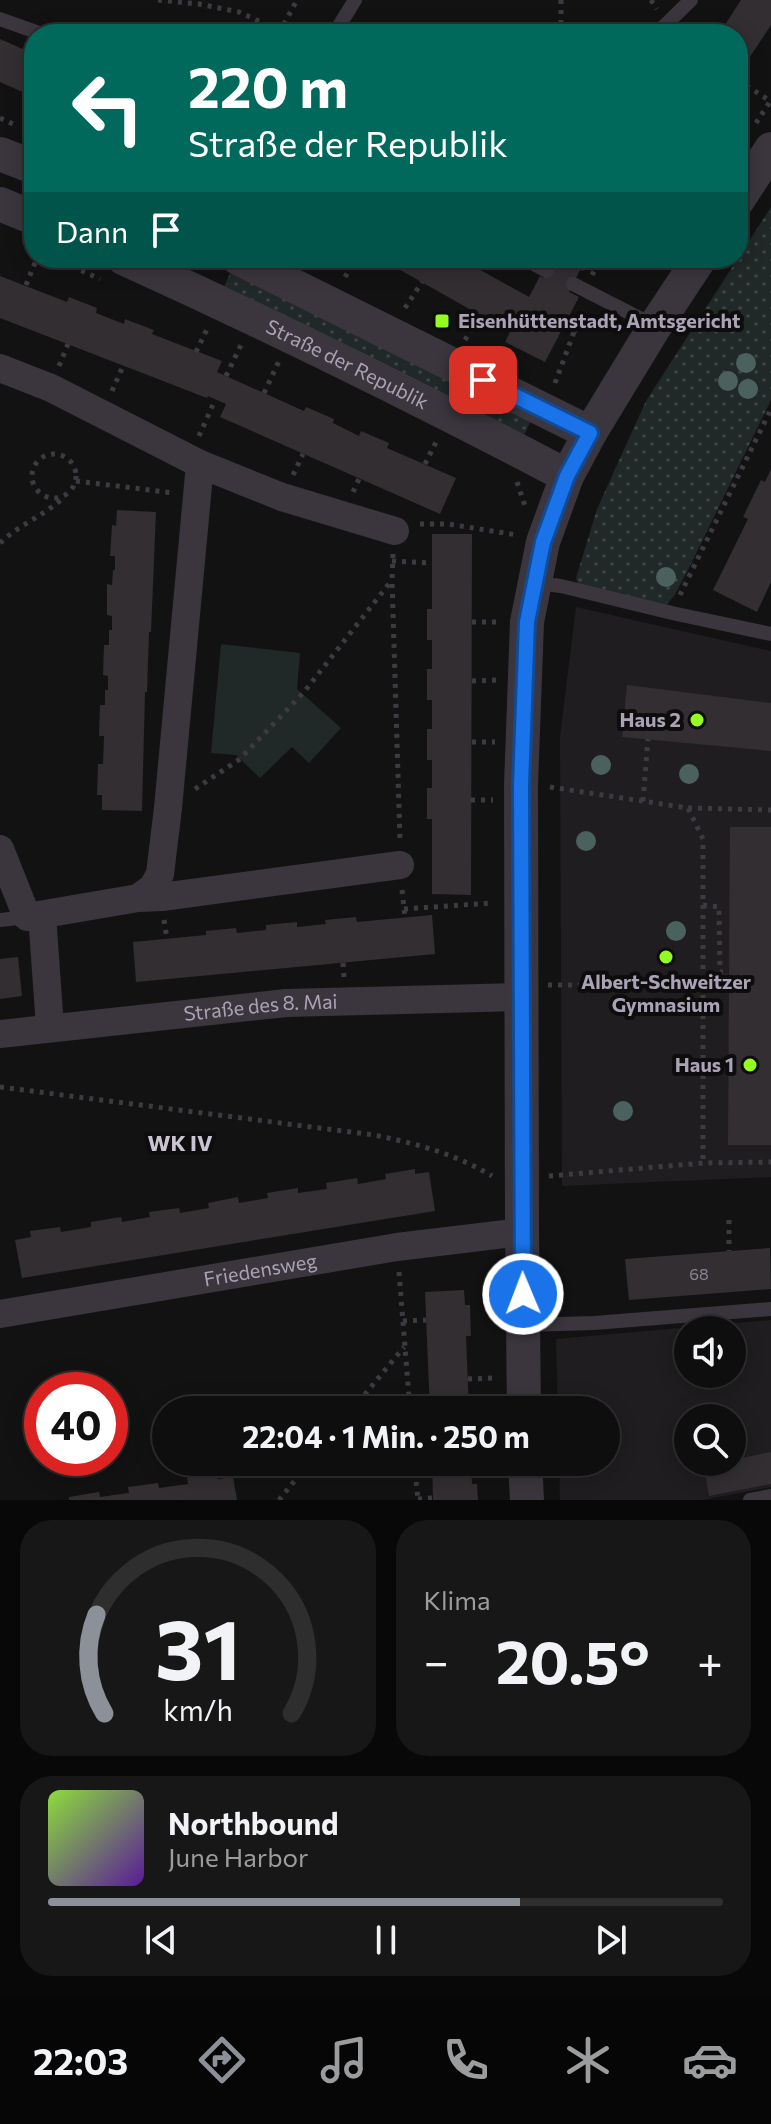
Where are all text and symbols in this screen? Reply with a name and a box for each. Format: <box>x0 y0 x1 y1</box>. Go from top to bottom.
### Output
text: 220 m <box>188 51 348 120</box>
icon: left <box>56 56 160 160</box>
text: Straße der Republik <box>188 120 508 164</box>
icon: arrive <box>144 208 188 252</box>
text: Dann <box>56 212 128 249</box>
place label: Eisenhüttenstadt, Amtsgericht <box>458 308 740 332</box>
marker: Eisenhüttenstadt, Amtsgericht <box>433 312 451 330</box>
street label: Straße der Republik <box>262 313 433 413</box>
pin <box>449 346 517 414</box>
icon: arrive <box>461 358 505 402</box>
place label: Haus 2 <box>620 707 681 731</box>
marker: Haus 2 <box>688 711 706 729</box>
marker: Albert-Schweitzer Gymnasium <box>657 948 675 966</box>
place label: Albert-Schweitzer Gymnasium <box>581 969 751 1016</box>
street label: Straße des 8. Mai <box>182 989 338 1025</box>
place label: Haus 1 <box>675 1052 734 1076</box>
marker: Haus 1 <box>741 1056 759 1074</box>
district label: WK IV <box>147 1129 213 1156</box>
street label: Friedensweg <box>202 1248 319 1290</box>
position arrow <box>481 1252 565 1336</box>
house number: 68 <box>689 1264 709 1283</box>
map controls <box>674 1316 746 1476</box>
button: sound <box>674 1316 746 1388</box>
speed limit sign: 40 <box>24 1372 128 1476</box>
button: search <box>674 1404 746 1476</box>
text: 22:04 · 1 Min. · 250 m <box>242 1417 530 1454</box>
text: Klima <box>424 1584 491 1615</box>
text: 31 <box>155 1595 241 1697</box>
text: 20.5° <box>496 1623 650 1696</box>
text: − <box>424 1633 449 1687</box>
text: + <box>697 1633 723 1687</box>
text: km/h <box>163 1692 233 1727</box>
text: Northbound <box>168 1804 339 1841</box>
text: June Harbor <box>168 1841 308 1872</box>
icon: previous <box>139 1918 183 1962</box>
icon: pause <box>364 1918 408 1962</box>
icon: next <box>589 1918 633 1962</box>
icon: directions <box>194 2032 250 2088</box>
icon: music <box>316 2032 372 2088</box>
icon: phone <box>438 2032 494 2088</box>
icon: climate <box>560 2032 616 2088</box>
icon: car <box>682 2032 738 2088</box>
text: 22:03 <box>33 2038 128 2082</box>

